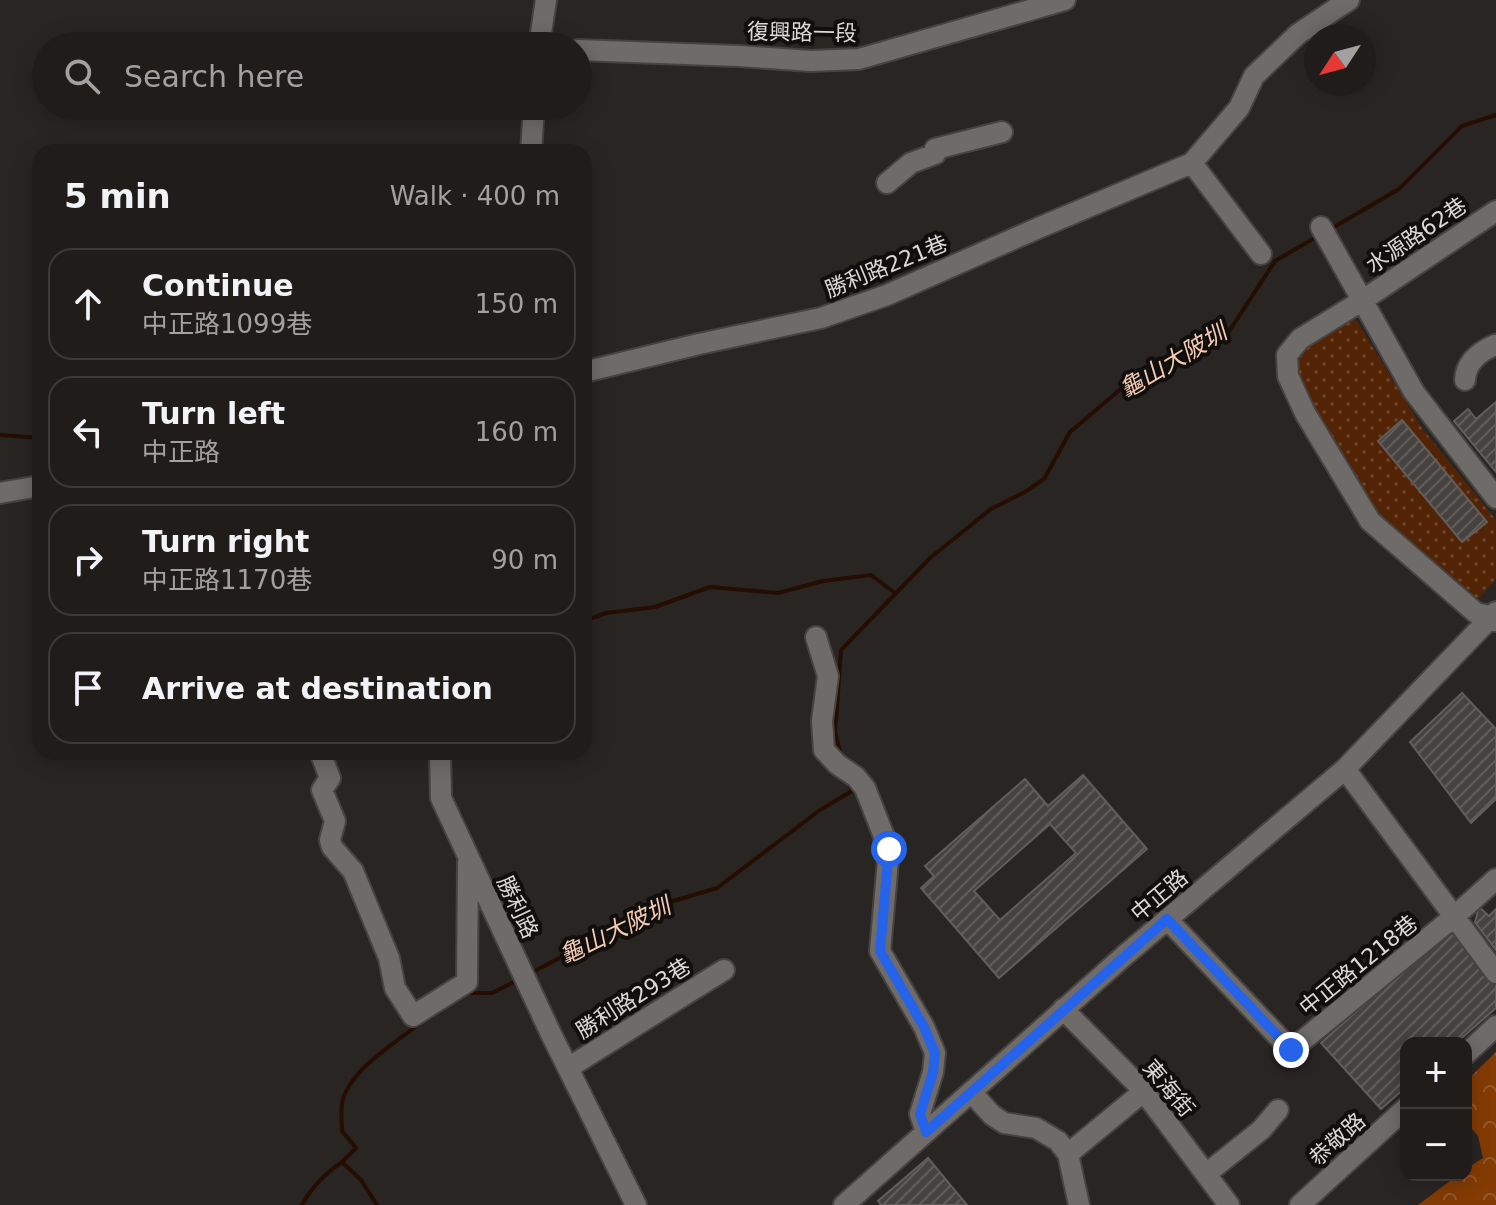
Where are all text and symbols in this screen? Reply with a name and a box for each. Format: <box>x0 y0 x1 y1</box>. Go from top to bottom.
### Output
street label: 復興路一段 <box>747 19 857 46</box>
north arrow <box>1304 24 1376 96</box>
search box <box>32 32 592 120</box>
icon: search <box>60 54 104 98</box>
text: Search here <box>124 59 304 94</box>
text: 5 min <box>64 176 171 216</box>
text: Walk · 400 m <box>390 181 560 211</box>
street label: 水源路62巷 <box>1361 193 1471 278</box>
street label: 勝利路221巷 <box>821 231 951 302</box>
text: Continue <box>142 268 294 303</box>
icon: ahead <box>66 282 110 326</box>
text: 150 m <box>475 289 558 319</box>
text: 中正路1099巷 <box>142 309 312 339</box>
water label: 龜山大陂圳 <box>1114 317 1234 404</box>
text: Turn left <box>142 396 285 431</box>
icon: left <box>66 410 110 454</box>
text: 160 m <box>475 417 558 447</box>
text: 中正路 <box>142 437 220 467</box>
text: Turn right <box>142 524 309 559</box>
icon: right <box>66 538 110 582</box>
text: 90 m <box>491 545 558 575</box>
text: 中正路1170巷 <box>142 565 312 595</box>
icon: arrive <box>66 666 110 710</box>
text: Arrive at destination <box>142 671 493 706</box>
route start <box>871 831 907 867</box>
street label: 中正路 <box>1126 865 1193 926</box>
street label: 勝利路 <box>492 872 543 942</box>
water label: 龜山大陂圳 <box>555 891 678 970</box>
street label: 中正路1218巷 <box>1294 910 1422 1020</box>
street label: 勝利路293巷 <box>572 953 695 1043</box>
route end <box>1273 1032 1309 1068</box>
map controls <box>1400 1037 1472 1181</box>
button: + <box>1400 1037 1472 1109</box>
street label: 東海街 <box>1138 1055 1199 1122</box>
street label: 恭敬路 <box>1304 1108 1370 1171</box>
button: − <box>1400 1109 1472 1181</box>

